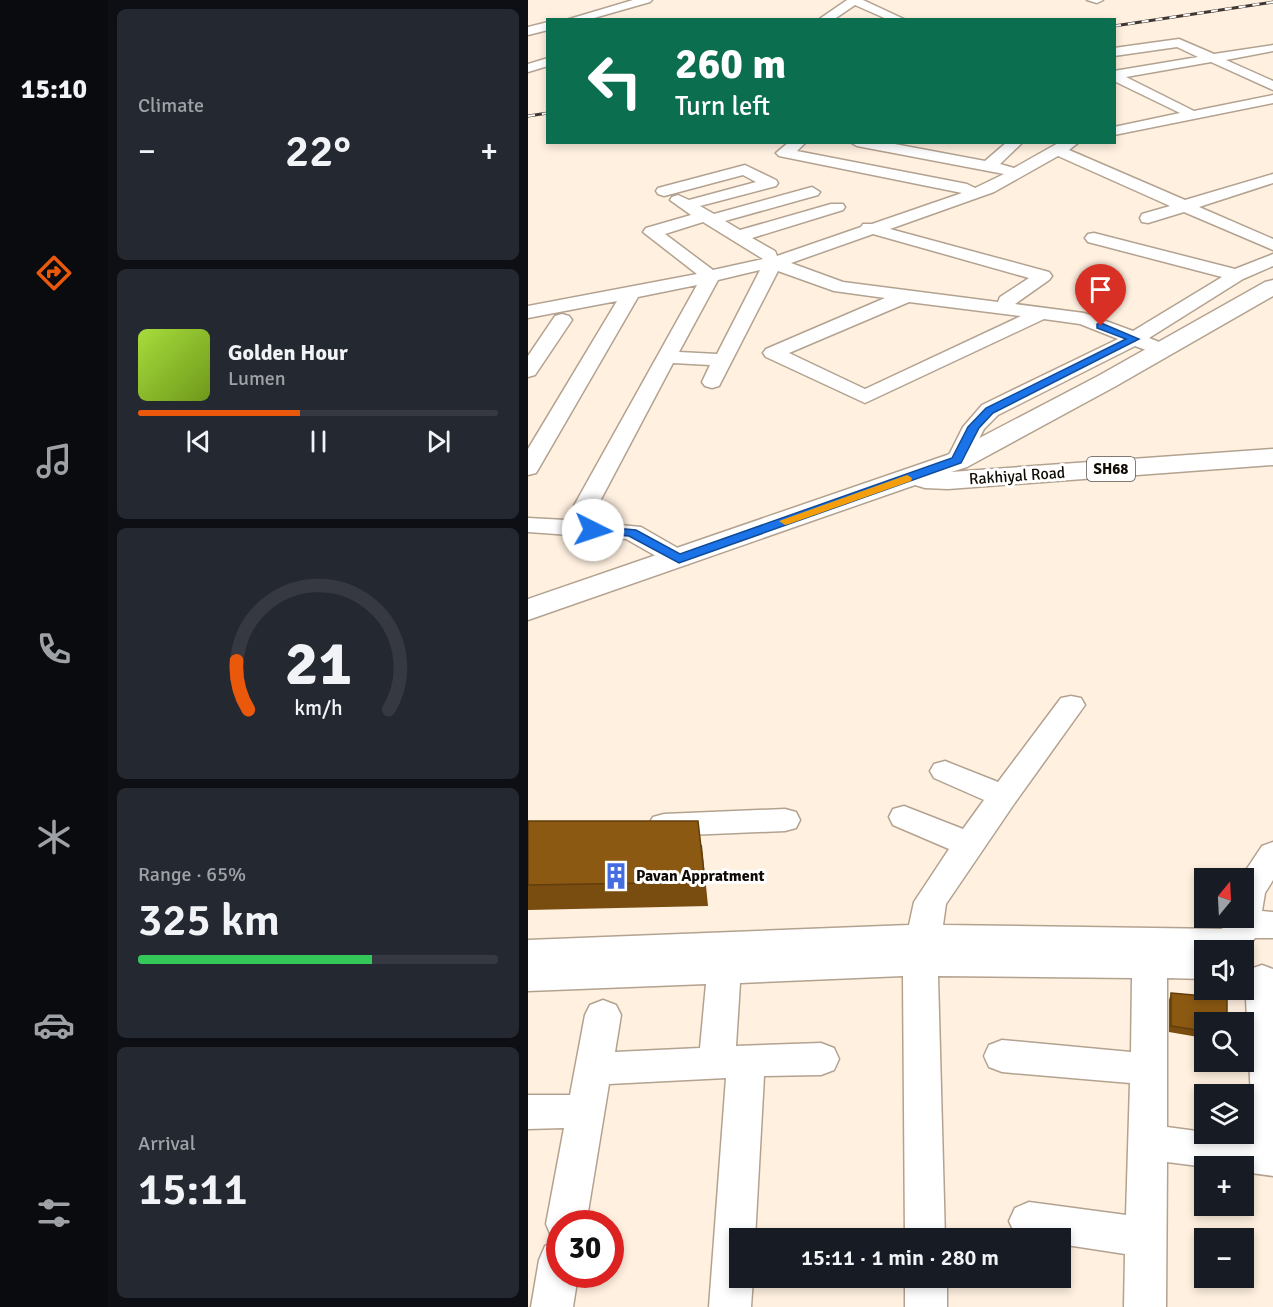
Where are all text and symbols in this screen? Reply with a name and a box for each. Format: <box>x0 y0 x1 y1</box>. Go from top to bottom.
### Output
text: 260 m <box>675 39 786 90</box>
icon: left <box>576 42 654 120</box>
text: 15:10 <box>21 73 87 106</box>
text: Turn left <box>675 90 770 123</box>
text: Climate <box>138 93 204 118</box>
text: 22° <box>285 124 351 179</box>
text: − <box>138 131 156 172</box>
text: + <box>480 131 498 172</box>
icon: directions <box>33 252 75 294</box>
pin <box>1075 264 1126 326</box>
icon: arrive <box>1084 273 1117 306</box>
text: Golden Hour <box>228 339 348 366</box>
text: Lumen <box>228 366 286 391</box>
icon: previous <box>182 425 215 458</box>
icon: pause <box>302 425 335 458</box>
icon: next <box>422 425 455 458</box>
icon: music <box>33 440 75 482</box>
road number: SH68 <box>1087 457 1135 481</box>
street label: Rakhiyal Road <box>968 463 1066 489</box>
position arrow <box>561 498 625 562</box>
text: 21 <box>284 626 352 703</box>
icon: phone <box>33 628 75 670</box>
text: km/h <box>294 696 342 722</box>
icon: climate <box>33 816 75 858</box>
building icon: Pavan Appratment <box>601 861 631 891</box>
text: Range · 65% <box>138 862 246 887</box>
place label: Pavan Appratment <box>636 866 765 886</box>
north arrow <box>1194 868 1254 928</box>
map controls <box>1194 868 1254 1288</box>
text: 325 km <box>138 893 280 948</box>
button: sound <box>1194 940 1254 1000</box>
icon: car <box>33 1004 75 1046</box>
button: search <box>1194 1012 1254 1072</box>
button: layers <box>1194 1084 1254 1144</box>
text: Arrival <box>138 1131 196 1156</box>
button: + <box>1194 1156 1254 1216</box>
text: 15:11 <box>138 1162 248 1217</box>
icon: filters <box>33 1192 75 1234</box>
speed limit sign: 30 <box>546 1210 624 1288</box>
button: − <box>1194 1228 1254 1288</box>
text: 15:11 · 1 min · 280 m <box>801 1244 999 1271</box>

